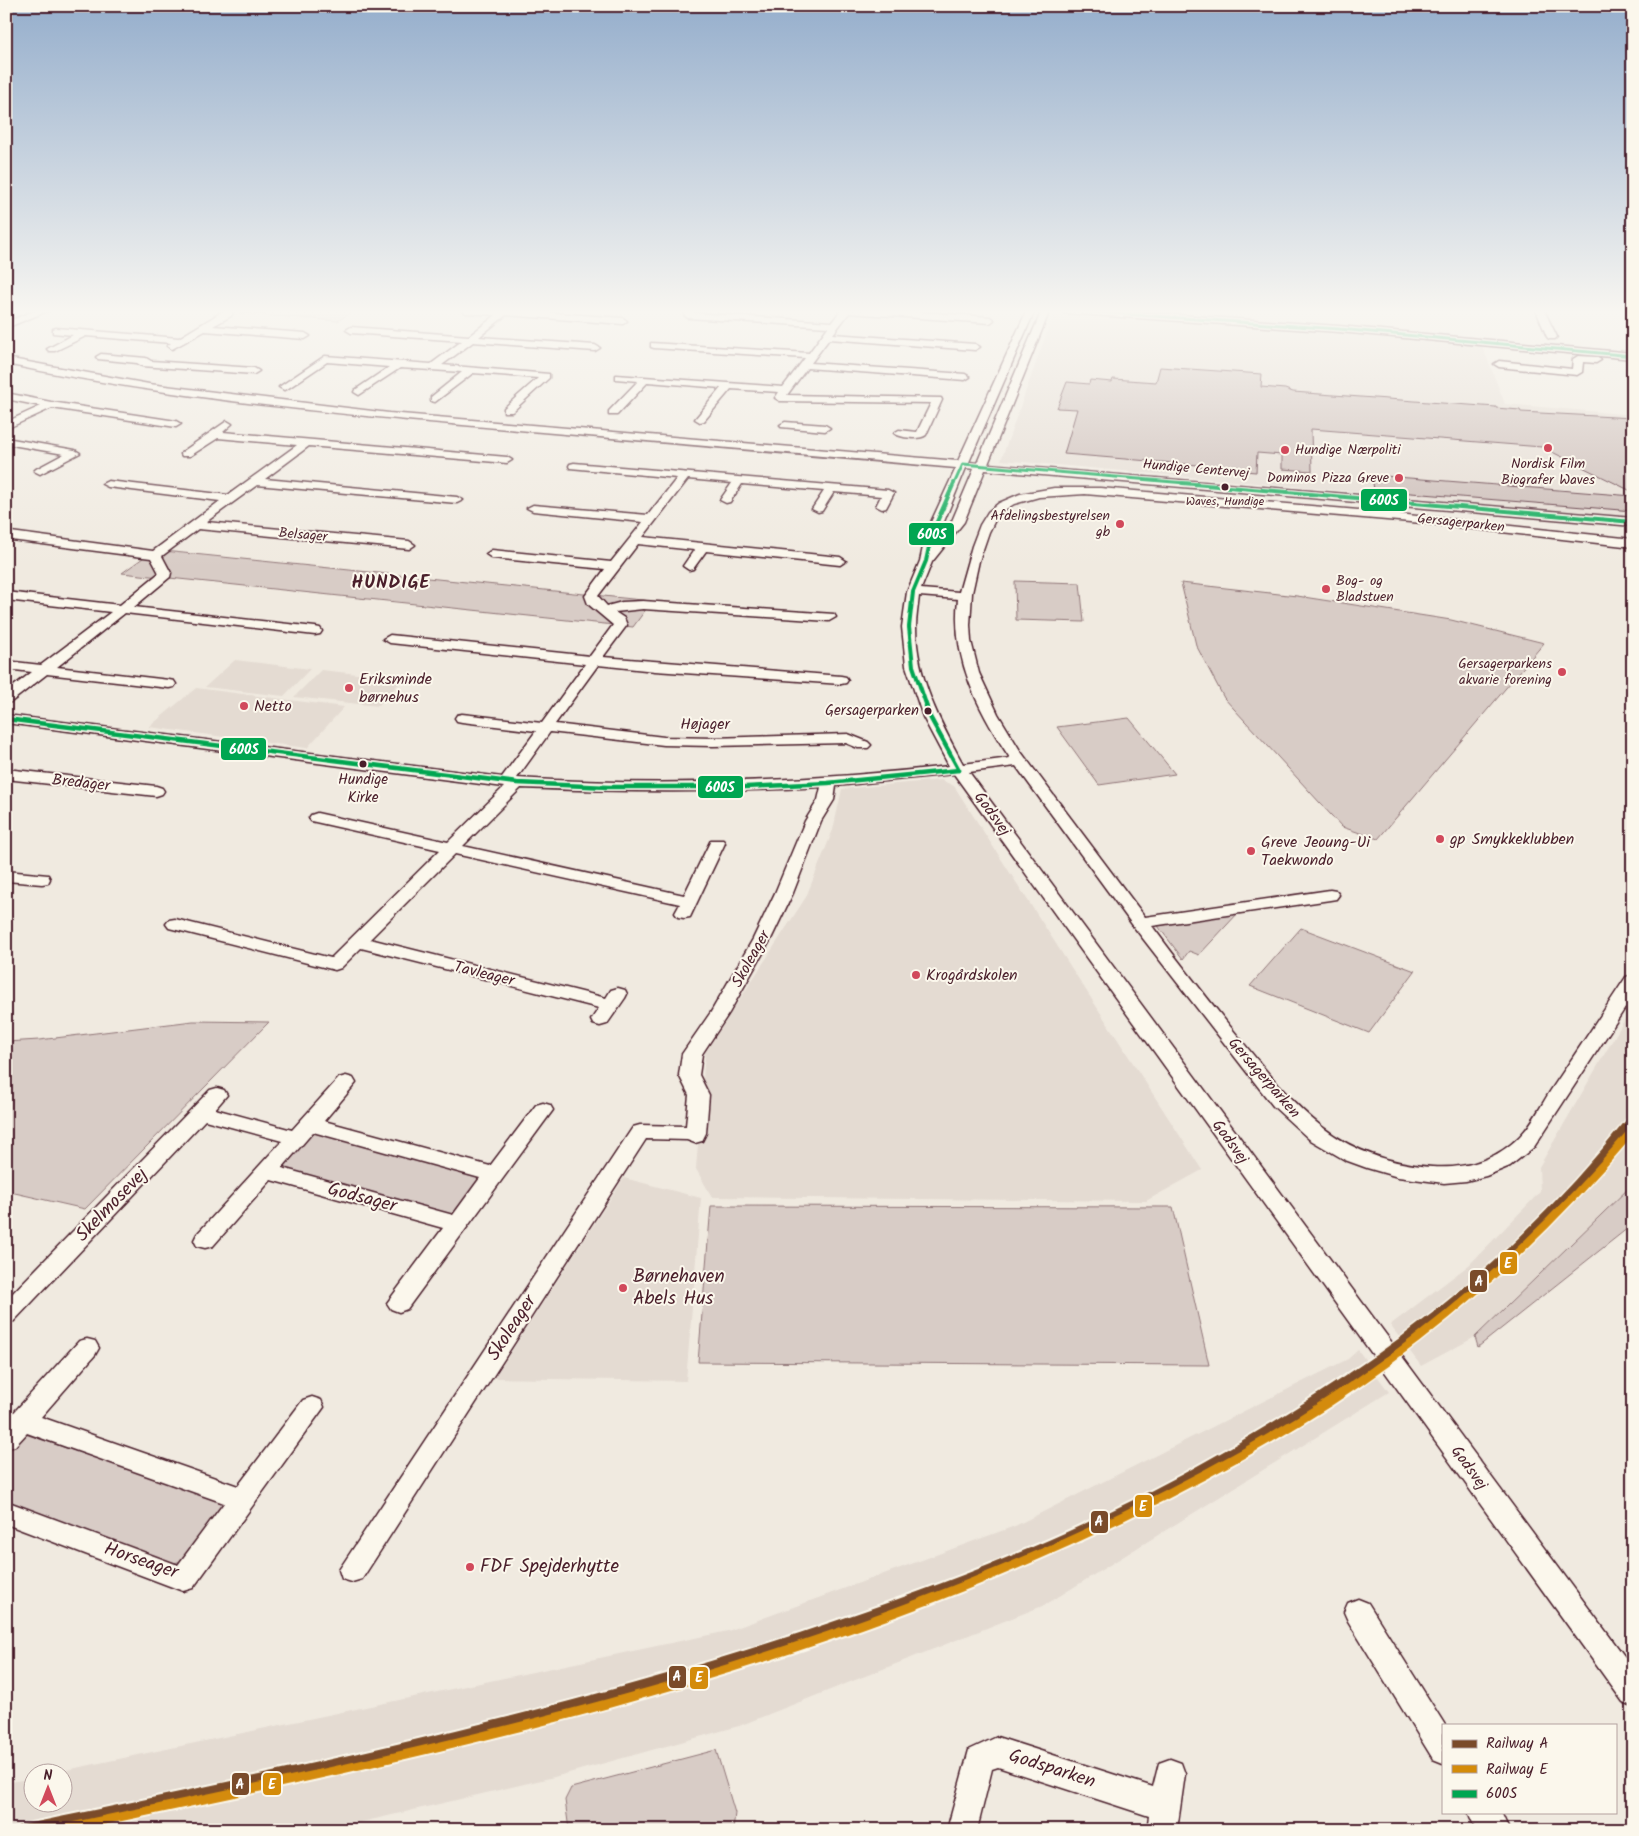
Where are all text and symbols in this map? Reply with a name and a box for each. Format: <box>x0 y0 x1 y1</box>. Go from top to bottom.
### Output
place label: Hundige Nærpoliti <box>1295 439 1401 461</box>
marker: Nordisk Film Biografer Waves <box>1542 442 1554 454</box>
marker: Hundige Nærpoliti <box>1279 444 1291 456</box>
street label: Hundige Centervej <box>1142 453 1251 485</box>
place label: Nordisk Film Biografer Waves <box>1501 453 1595 491</box>
place label: Dominos Pizza Greve <box>1267 467 1390 489</box>
marker: Dominos Pizza Greve <box>1393 472 1405 484</box>
marker: Waves, Hundige <box>1220 482 1230 492</box>
line badge: 600S <box>1360 488 1408 512</box>
text: 600S <box>1369 490 1399 512</box>
place label: Waves, Hundige <box>1186 492 1265 511</box>
place label: Afdelingsbestyrelsen gb <box>990 505 1111 543</box>
street label: Gersagerparken <box>1416 507 1506 539</box>
marker: Afdelingsbestyrelsen gb <box>1114 518 1126 530</box>
street label: Belsager <box>278 522 330 548</box>
line badge: 600S <box>908 522 955 546</box>
text: 600S <box>917 524 947 546</box>
district label: HUNDIGE <box>352 569 431 598</box>
place label: Bog- og Bladstuen <box>1336 570 1394 608</box>
marker: Bog- og Bladstuen <box>1320 583 1332 595</box>
place label: Gersagerparkens akvarie forening <box>1458 653 1552 691</box>
marker: Gersagerparkens akvarie forening <box>1556 666 1568 678</box>
place label: Eriksminde børnehus <box>359 667 432 710</box>
marker: Eriksminde børnehus <box>343 682 355 694</box>
place label: Netto <box>254 694 292 719</box>
place label: Gersagerparken <box>825 699 919 723</box>
marker: Netto <box>238 700 250 712</box>
marker: Gersagerparken <box>923 706 933 716</box>
street label: Højager <box>680 712 732 737</box>
line badge: 600S <box>220 737 267 761</box>
text: 600S <box>229 739 259 761</box>
marker: Hundige Kirke <box>358 759 368 769</box>
street label: Bredager <box>51 768 113 799</box>
place label: Hundige Kirke <box>338 768 388 810</box>
line badge: 600S <box>697 775 744 799</box>
text: 600S <box>705 777 735 799</box>
street label: Godsvej <box>967 786 1017 842</box>
place label: gp Smykkeklubben <box>1449 827 1574 852</box>
place label: Greve Jeoung-Ui Taekwondo <box>1261 830 1371 873</box>
marker: gp Smykkeklubben <box>1434 833 1446 845</box>
marker: Greve Jeoung-Ui Taekwondo <box>1245 845 1257 857</box>
street label: Skoleager <box>725 924 778 992</box>
street label: Tavleager <box>451 954 519 994</box>
place label: Krogårdskolen <box>926 963 1018 988</box>
marker: Krogårdskolen <box>910 969 922 981</box>
street label: Gersagerparken <box>1222 1032 1306 1124</box>
street label: Godsvej <box>1205 1114 1255 1170</box>
street label: Skelmosevej <box>69 1160 156 1249</box>
street label: Godsager <box>324 1174 402 1222</box>
line badge: E <box>1499 1251 1518 1275</box>
text: E <box>1504 1253 1513 1275</box>
place label: Børnehaven Abels Hus <box>633 1262 725 1314</box>
line badge: A <box>1469 1269 1488 1293</box>
text: A <box>1475 1271 1484 1293</box>
marker: Børnehaven Abels Hus <box>617 1282 629 1294</box>
street label: Skoleager <box>479 1288 546 1367</box>
street label: Godsvej <box>1444 1440 1494 1496</box>
line badge: E <box>1134 1494 1153 1518</box>
text: E <box>1139 1496 1148 1518</box>
line badge: A <box>1090 1510 1109 1534</box>
text: A <box>1095 1511 1104 1533</box>
street label: Horseager <box>100 1534 184 1588</box>
place label: FDF Spejderhytte <box>480 1552 619 1582</box>
marker: FDF Spejderhytte <box>464 1561 476 1573</box>
line badge: A <box>668 1665 687 1689</box>
text: A <box>673 1666 682 1688</box>
line badge: E <box>689 1666 709 1690</box>
text: E <box>695 1667 704 1689</box>
legend <box>1442 1724 1616 1814</box>
text: Railway A <box>1486 1732 1548 1756</box>
street label: Godsparken <box>1005 1741 1099 1797</box>
text: Railway E <box>1486 1758 1549 1782</box>
north arrow <box>22 1764 72 1814</box>
text: N <box>44 1765 53 1787</box>
line badge: A <box>231 1772 250 1796</box>
line badge: E <box>262 1772 282 1796</box>
text: A <box>236 1774 245 1796</box>
text: E <box>268 1774 277 1796</box>
text: 600S <box>1486 1782 1517 1806</box>

